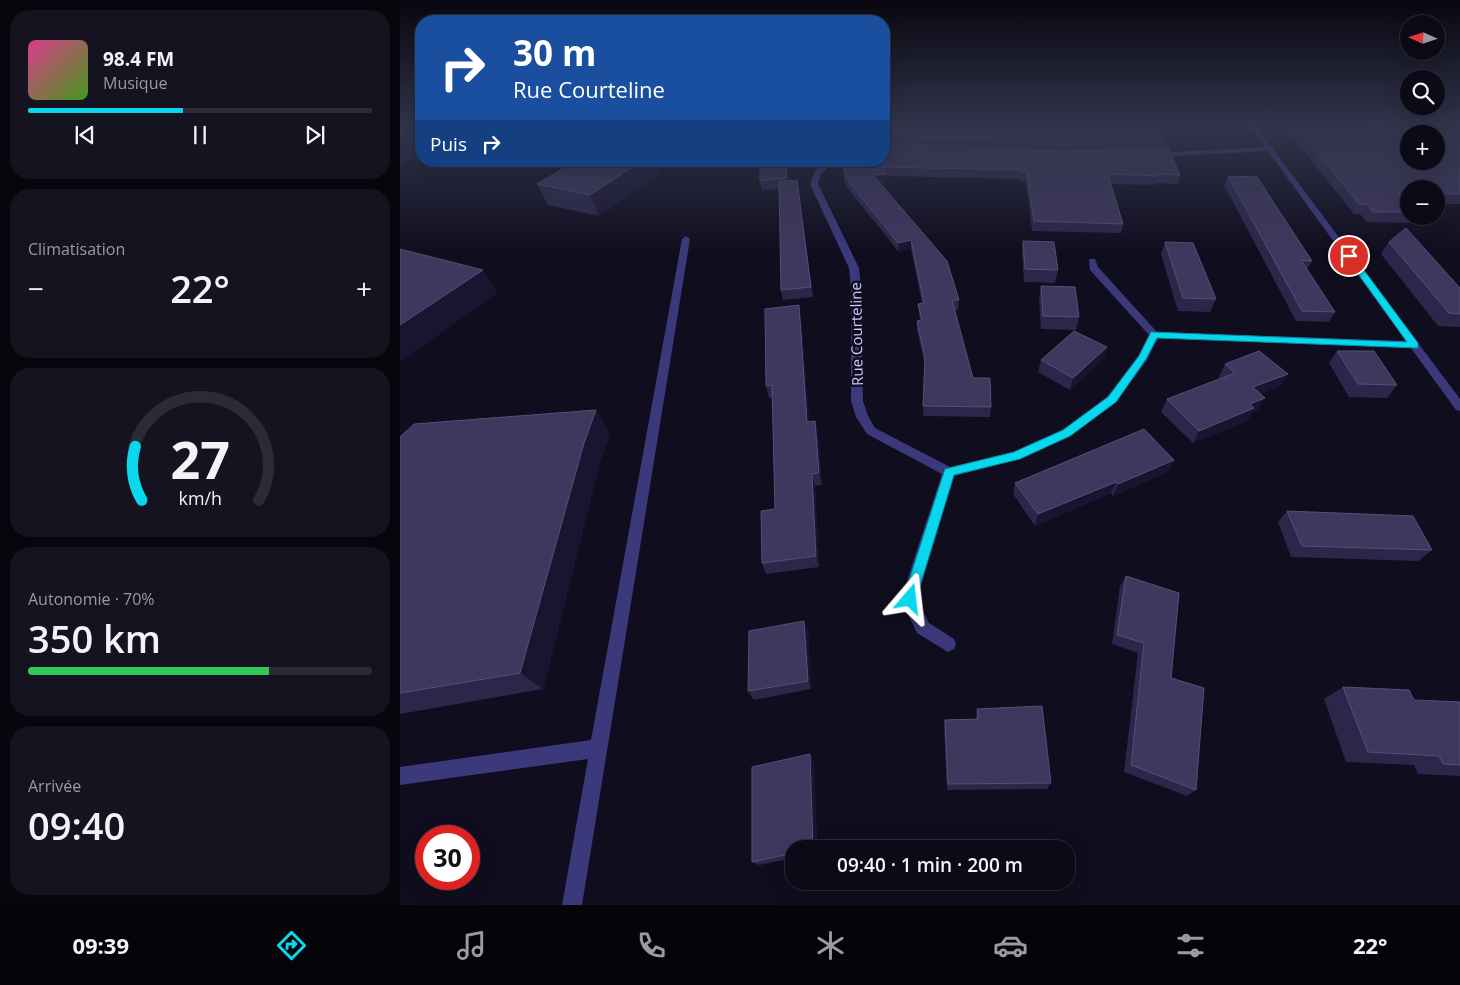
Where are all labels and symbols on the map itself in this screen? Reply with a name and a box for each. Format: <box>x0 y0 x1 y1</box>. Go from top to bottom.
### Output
north arrow <box>1400 15 1445 60</box>
pin <box>1328 235 1370 277</box>
street label: Rue Courteline <box>845 282 867 386</box>
position arrow <box>883 572 935 624</box>
speed limit sign: 30 <box>415 825 480 890</box>

